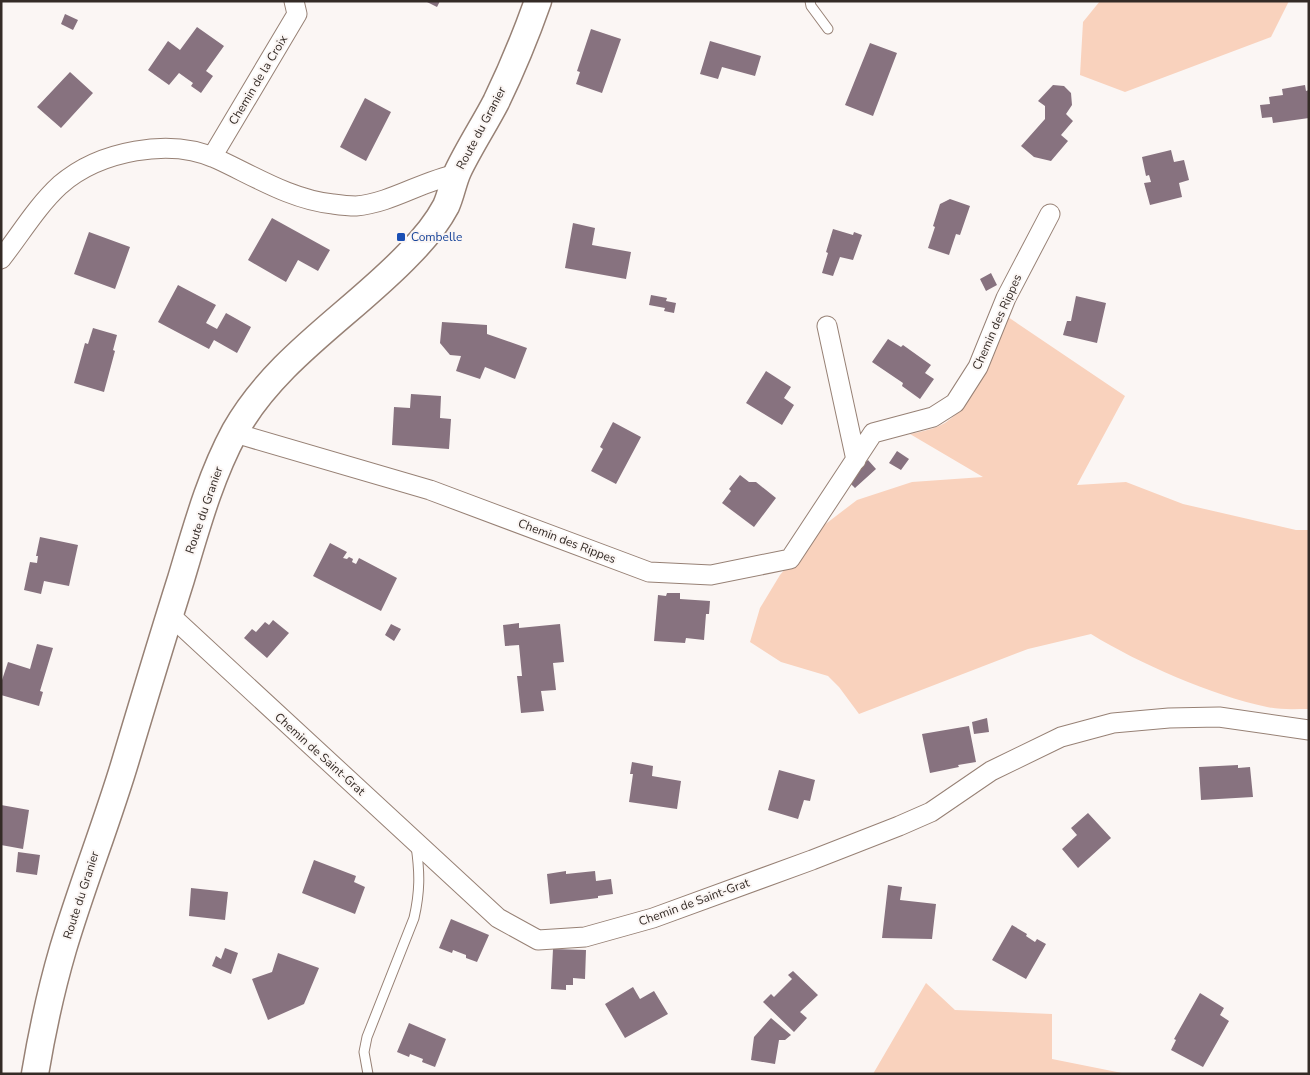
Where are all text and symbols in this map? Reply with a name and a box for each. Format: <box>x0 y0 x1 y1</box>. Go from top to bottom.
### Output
street label: Chemin de la Croix <box>225 32 291 128</box>
street label: Route du Granier <box>453 83 510 172</box>
place label: Combelle <box>411 229 462 245</box>
marker: Combelle <box>395 231 407 243</box>
street label: Chemin des Rippes <box>969 271 1025 373</box>
street label: Route du Granier <box>182 464 227 556</box>
street label: Chemin des Rippes <box>516 515 618 567</box>
street label: Chemin de Saint-Grat <box>271 709 369 800</box>
street label: Route du Granier <box>59 848 103 941</box>
street label: Chemin de Saint-Grat <box>636 874 752 929</box>

